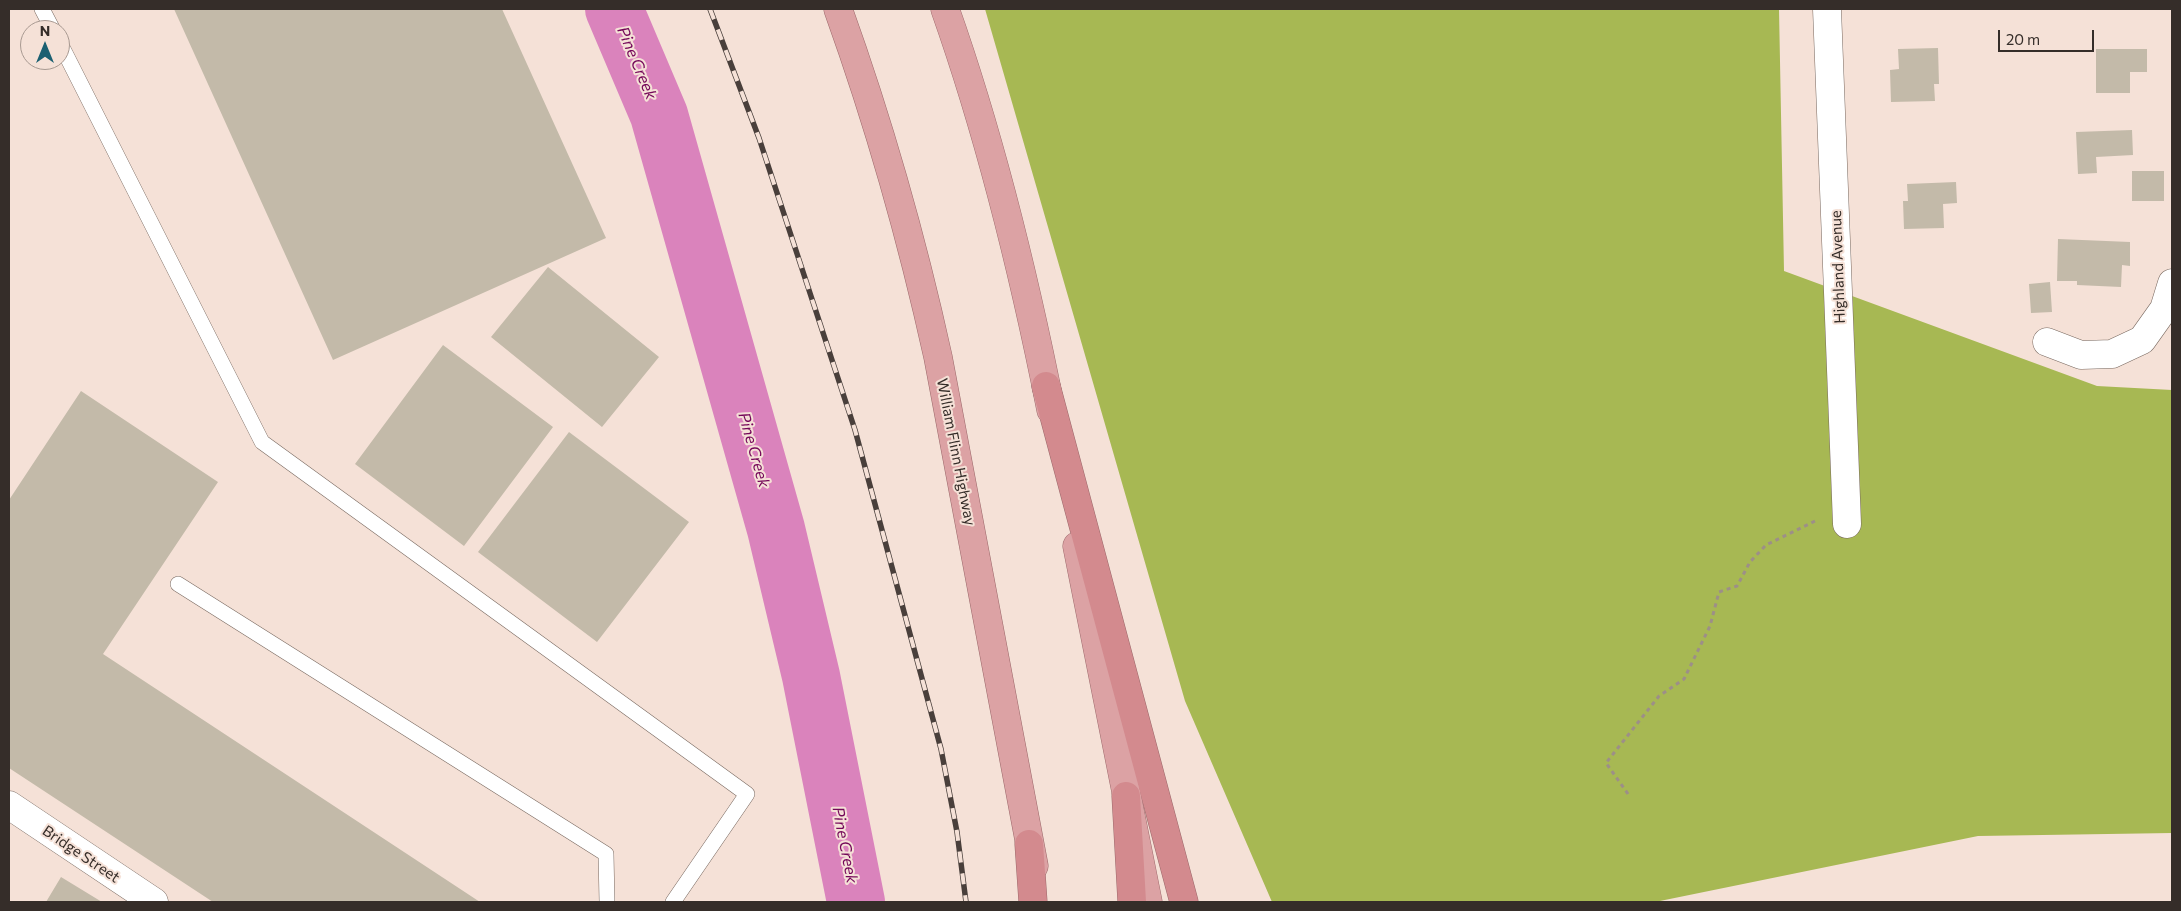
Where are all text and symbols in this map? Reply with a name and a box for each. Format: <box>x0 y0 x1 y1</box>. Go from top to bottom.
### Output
north arrow <box>20 20 70 70</box>
scale bar <box>2001 20 2097 52</box>
text: N <box>40 22 50 39</box>
water label: Pine Creek <box>613 24 661 102</box>
text: 20 m <box>2006 30 2040 48</box>
street label: Highland Avenue <box>1827 210 1849 324</box>
street label: William Flinn Highway <box>933 377 979 527</box>
water label: Pine Creek <box>734 410 774 490</box>
water label: Pine Creek <box>828 805 862 885</box>
street label: Bridge Street <box>39 822 123 886</box>

